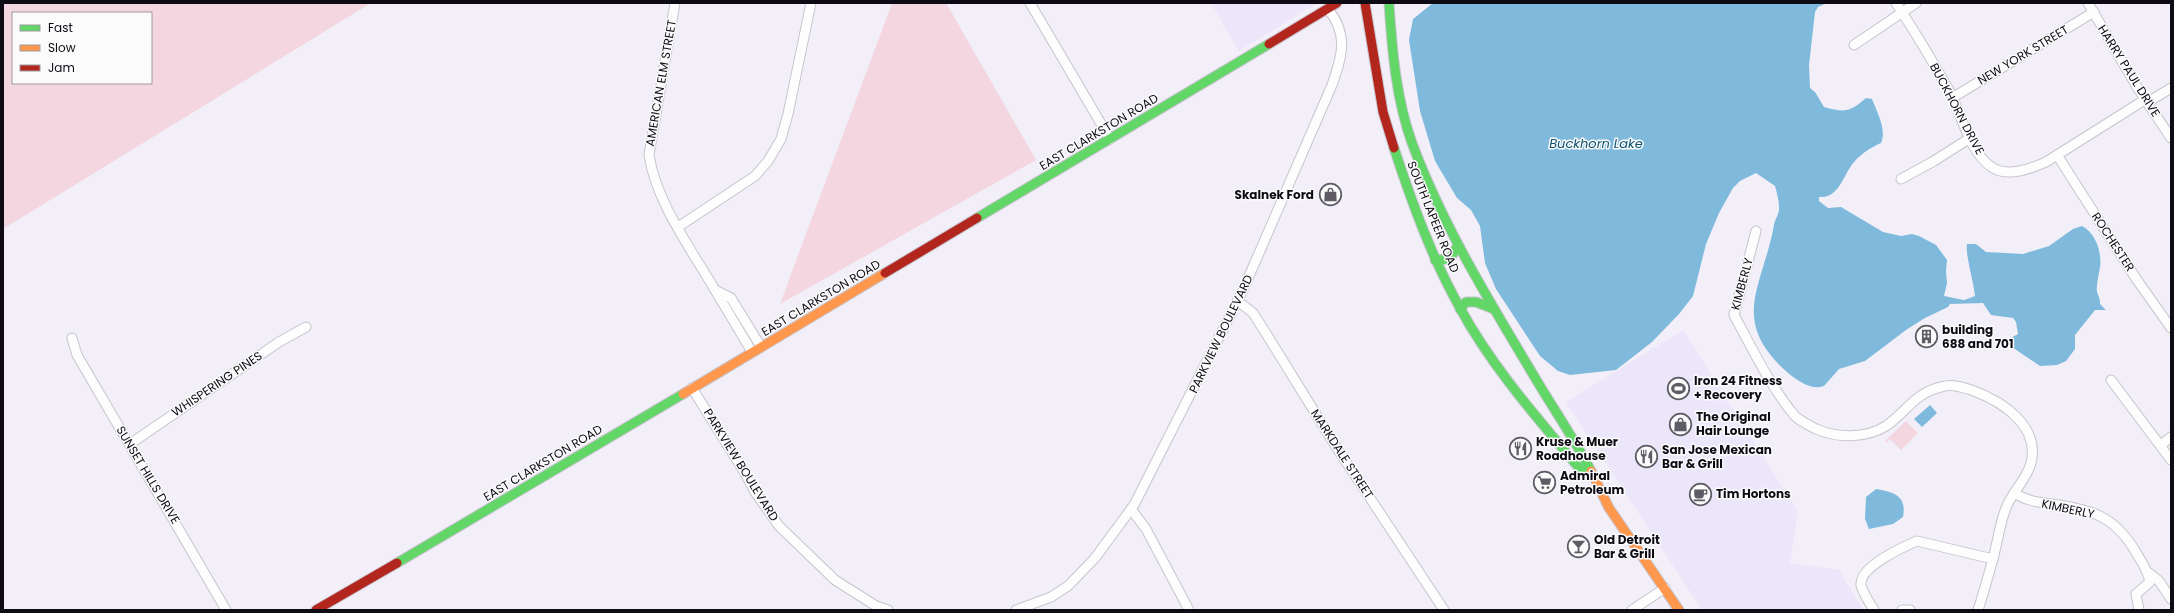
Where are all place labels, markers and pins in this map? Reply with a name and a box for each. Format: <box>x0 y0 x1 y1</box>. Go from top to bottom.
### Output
shop icon: Skalnek Ford <box>1317 182 1343 208</box>
place label: Skalnek Ford <box>1235 186 1314 203</box>
place label: building 688 and 701 <box>1942 321 2013 352</box>
building icon: building 688 and 701 <box>1913 324 1939 350</box>
place label: Iron 24 Fitness + Recovery <box>1694 372 1783 403</box>
sports icon: Iron 24 Fitness + Recovery <box>1666 375 1692 401</box>
place label: The Original Hair Lounge <box>1696 408 1771 439</box>
shop icon: The Original Hair Lounge <box>1668 411 1694 437</box>
place label: Kruse & Muer Roadhouse <box>1536 433 1618 464</box>
restaurant icon: Kruse & Muer Roadhouse <box>1507 436 1533 462</box>
place label: San Jose Mexican Bar & Grill <box>1662 441 1772 472</box>
restaurant icon: San Jose Mexican Bar & Grill <box>1634 444 1660 470</box>
place label: Admiral Petroleum <box>1560 467 1625 498</box>
supermarket icon: Admiral Petroleum <box>1532 470 1558 496</box>
cafe icon: Tim Hortons <box>1687 481 1713 507</box>
place label: Tim Hortons <box>1716 485 1791 502</box>
place label: Old Detroit Bar & Grill <box>1594 531 1660 562</box>
bar icon: Old Detroit Bar & Grill <box>1566 534 1592 560</box>

